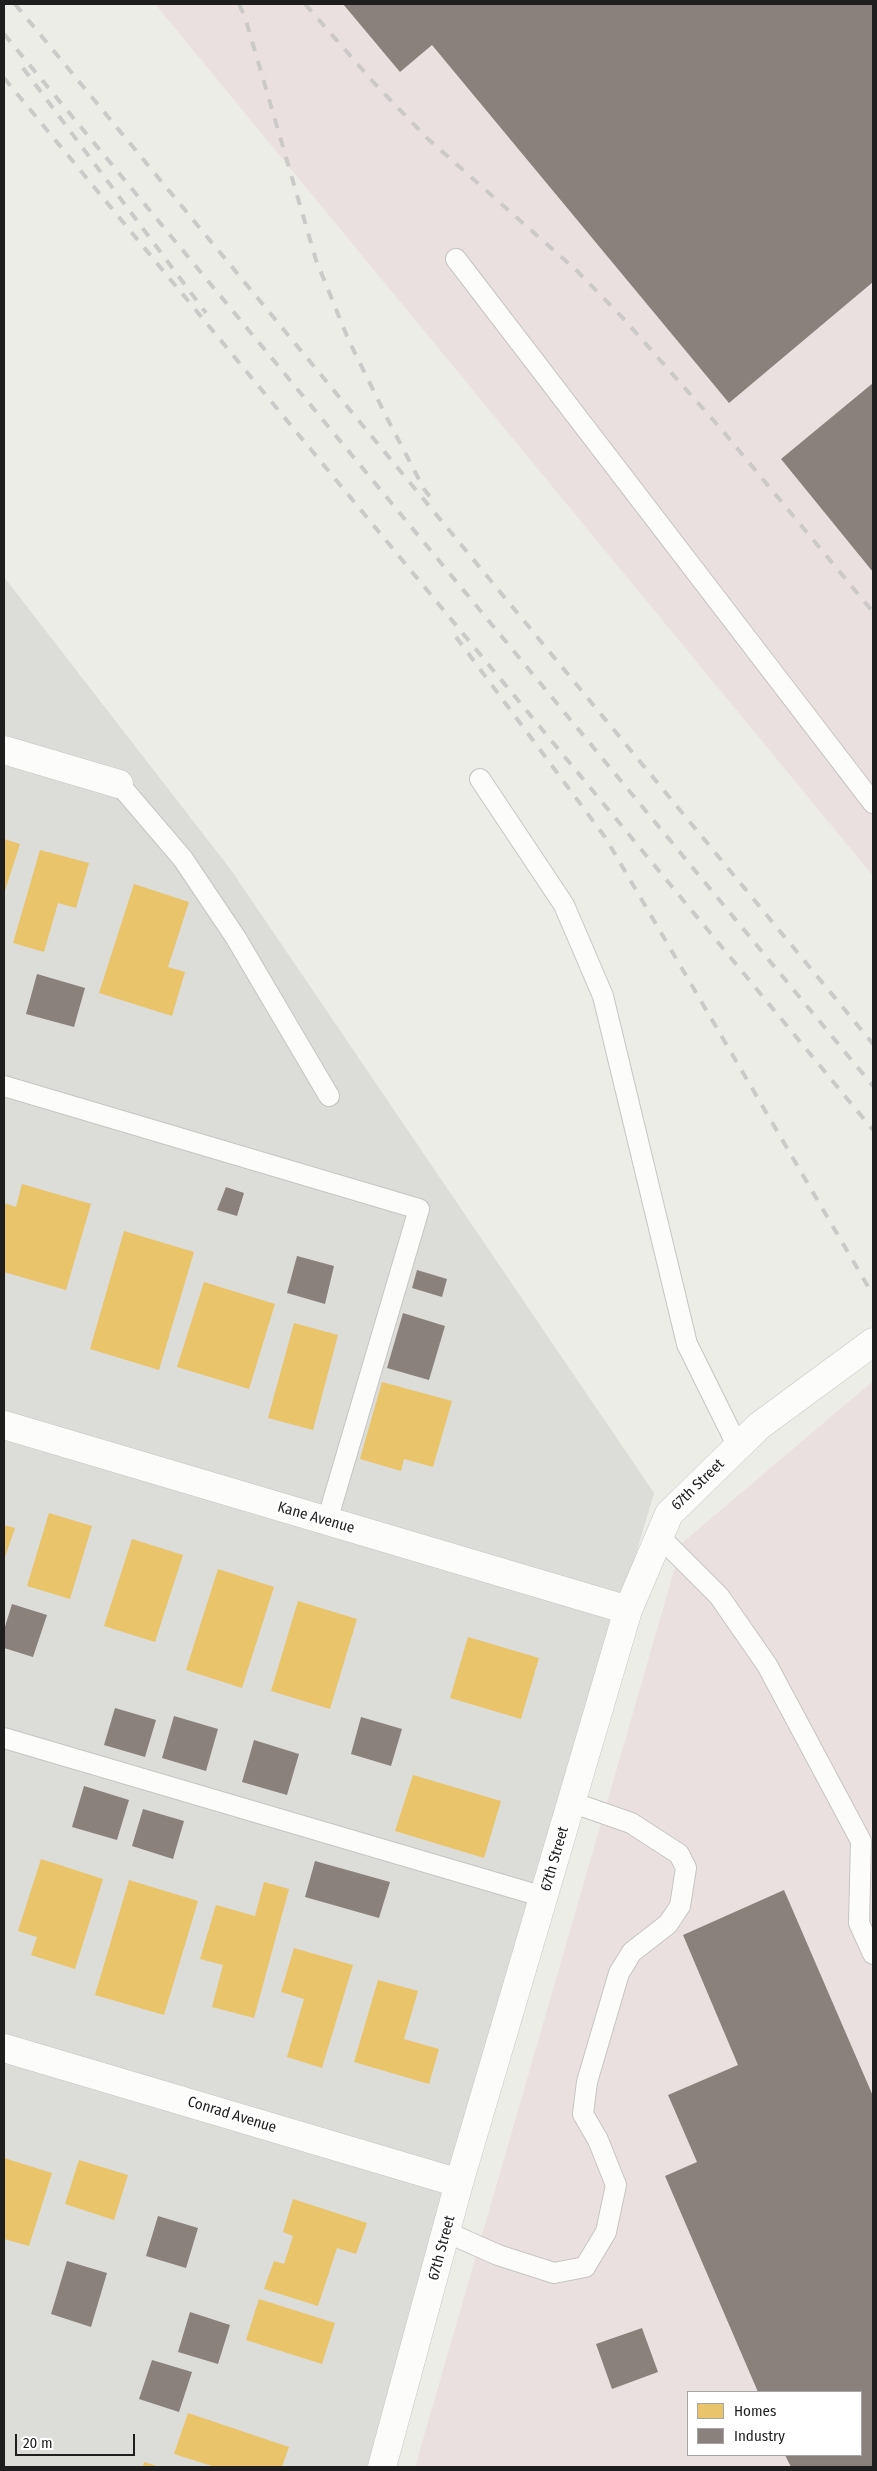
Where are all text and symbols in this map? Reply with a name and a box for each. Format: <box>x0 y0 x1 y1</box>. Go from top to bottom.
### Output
street label: 67th Street <box>668 1455 728 1515</box>
street label: Kane Avenue <box>276 1498 356 1538</box>
street label: 67th Street <box>537 1825 573 1893</box>
street label: Conrad Avenue <box>185 2093 279 2137</box>
street label: 67th Street <box>425 2214 459 2282</box>
legend <box>687 2391 862 2456</box>
text: Homes <box>734 2402 776 2420</box>
scale bar <box>18 2424 138 2456</box>
text: Industry <box>734 2427 785 2445</box>
text: 20 m <box>23 2434 53 2452</box>

